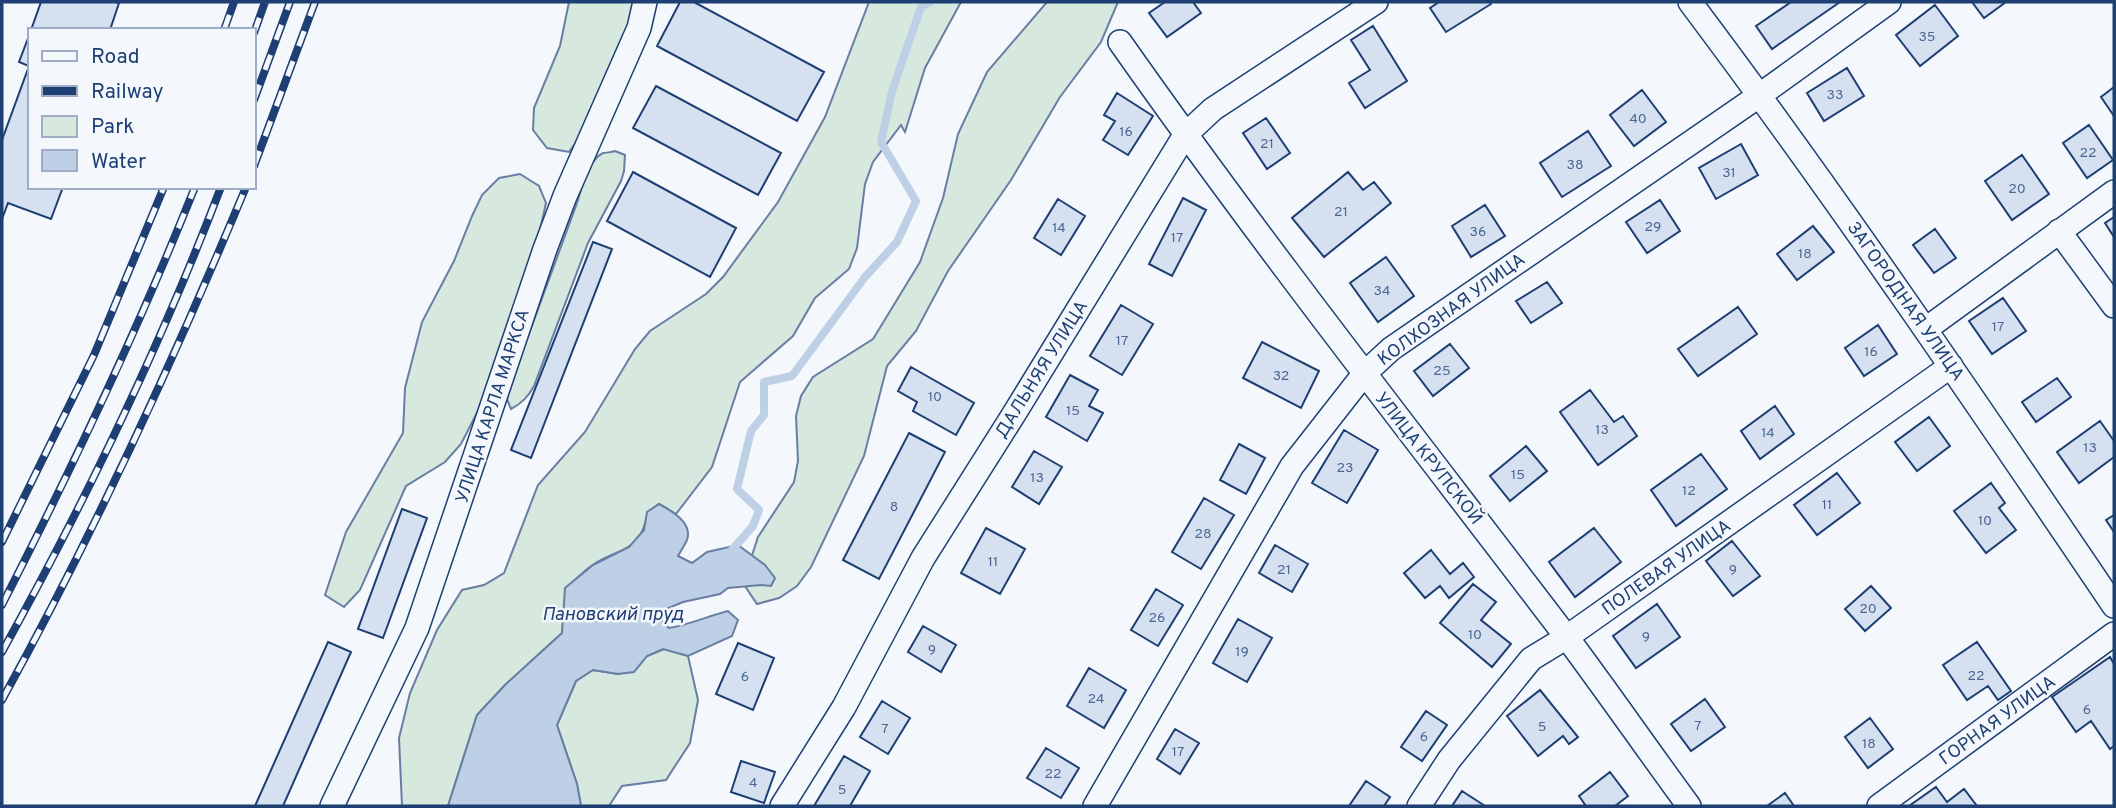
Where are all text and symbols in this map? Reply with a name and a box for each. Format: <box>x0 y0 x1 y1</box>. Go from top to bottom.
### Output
legend <box>28 28 256 189</box>
house number: 35 <box>1918 29 1936 46</box>
text: Road <box>91 44 140 71</box>
text: Railway <box>91 79 164 106</box>
house number: 33 <box>1827 87 1843 104</box>
house number: 40 <box>1629 111 1647 128</box>
text: Park <box>91 114 134 141</box>
house number: 16 <box>1119 124 1133 141</box>
house number: 21 <box>1260 136 1274 153</box>
house number: 22 <box>2079 145 2097 162</box>
text: Water <box>91 149 146 176</box>
house number: 38 <box>1567 157 1583 174</box>
house number: 31 <box>1722 165 1736 182</box>
house number: 20 <box>2008 181 2026 198</box>
house number: 21 <box>1334 204 1348 221</box>
street label: ЗАГОРОДНАЯ УЛИЦА <box>1841 218 1969 386</box>
house number: 29 <box>1645 219 1661 236</box>
house number: 14 <box>1052 220 1066 237</box>
house number: 36 <box>1470 224 1486 241</box>
house number: 17 <box>1171 230 1183 247</box>
house number: 18 <box>1798 246 1812 263</box>
street label: КОЛХОЗНАЯ УЛИЦА <box>1373 249 1530 372</box>
house number: 34 <box>1373 283 1391 300</box>
street label: ДАЛЬНЯЯ УЛИЦА <box>991 297 1094 443</box>
street label: УЛИЦА КАРЛА МАРКСА <box>451 307 536 506</box>
house number: 17 <box>1992 319 2004 336</box>
house number: 17 <box>1116 333 1128 350</box>
house number: 16 <box>1864 344 1878 361</box>
house number: 25 <box>1433 363 1451 380</box>
house number: 32 <box>1273 368 1289 385</box>
street label: УЛИЦА КРУПСКОЙ <box>1369 387 1488 530</box>
house number: 10 <box>928 389 942 406</box>
house number: 15 <box>1066 403 1080 420</box>
house number: 13 <box>1595 422 1609 439</box>
house number: 14 <box>1761 425 1775 442</box>
house number: 13 <box>2083 440 2097 457</box>
house number: 23 <box>1337 460 1354 477</box>
house number: 15 <box>1511 467 1525 484</box>
house number: 13 <box>1030 470 1044 487</box>
house number: 12 <box>1682 483 1696 500</box>
house number: 11 <box>1822 497 1832 514</box>
house number: 8 <box>890 499 898 516</box>
house number: 10 <box>1978 513 1992 530</box>
street label: ПОЛЕВАЯ УЛИЦА <box>1598 515 1736 621</box>
house number: 28 <box>1194 526 1212 543</box>
house number: 11 <box>988 554 998 571</box>
house number: 21 <box>1277 562 1291 579</box>
house number: 9 <box>1729 562 1737 579</box>
house number: 20 <box>1859 601 1877 618</box>
water label: Пановский пруд <box>542 603 684 627</box>
house number: 26 <box>1149 610 1165 627</box>
house number: 10 <box>1468 627 1482 644</box>
house number: 9 <box>1642 629 1650 646</box>
house number: 9 <box>928 642 936 659</box>
house number: 19 <box>1235 644 1249 661</box>
house number: 22 <box>1967 668 1985 685</box>
house number: 6 <box>741 669 749 686</box>
street label: ГОРНАЯ УЛИЦА <box>1935 671 2061 771</box>
house number: 24 <box>1087 691 1105 708</box>
house number: 6 <box>2083 702 2091 719</box>
house number: 7 <box>1694 718 1702 735</box>
house number: 5 <box>1538 719 1546 736</box>
house number: 7 <box>881 721 889 738</box>
house number: 6 <box>1420 729 1428 746</box>
house number: 18 <box>1862 736 1876 753</box>
house number: 17 <box>1172 744 1184 761</box>
house number: 22 <box>1044 766 1062 783</box>
house number: 4 <box>749 775 757 792</box>
house number: 5 <box>838 782 846 799</box>

